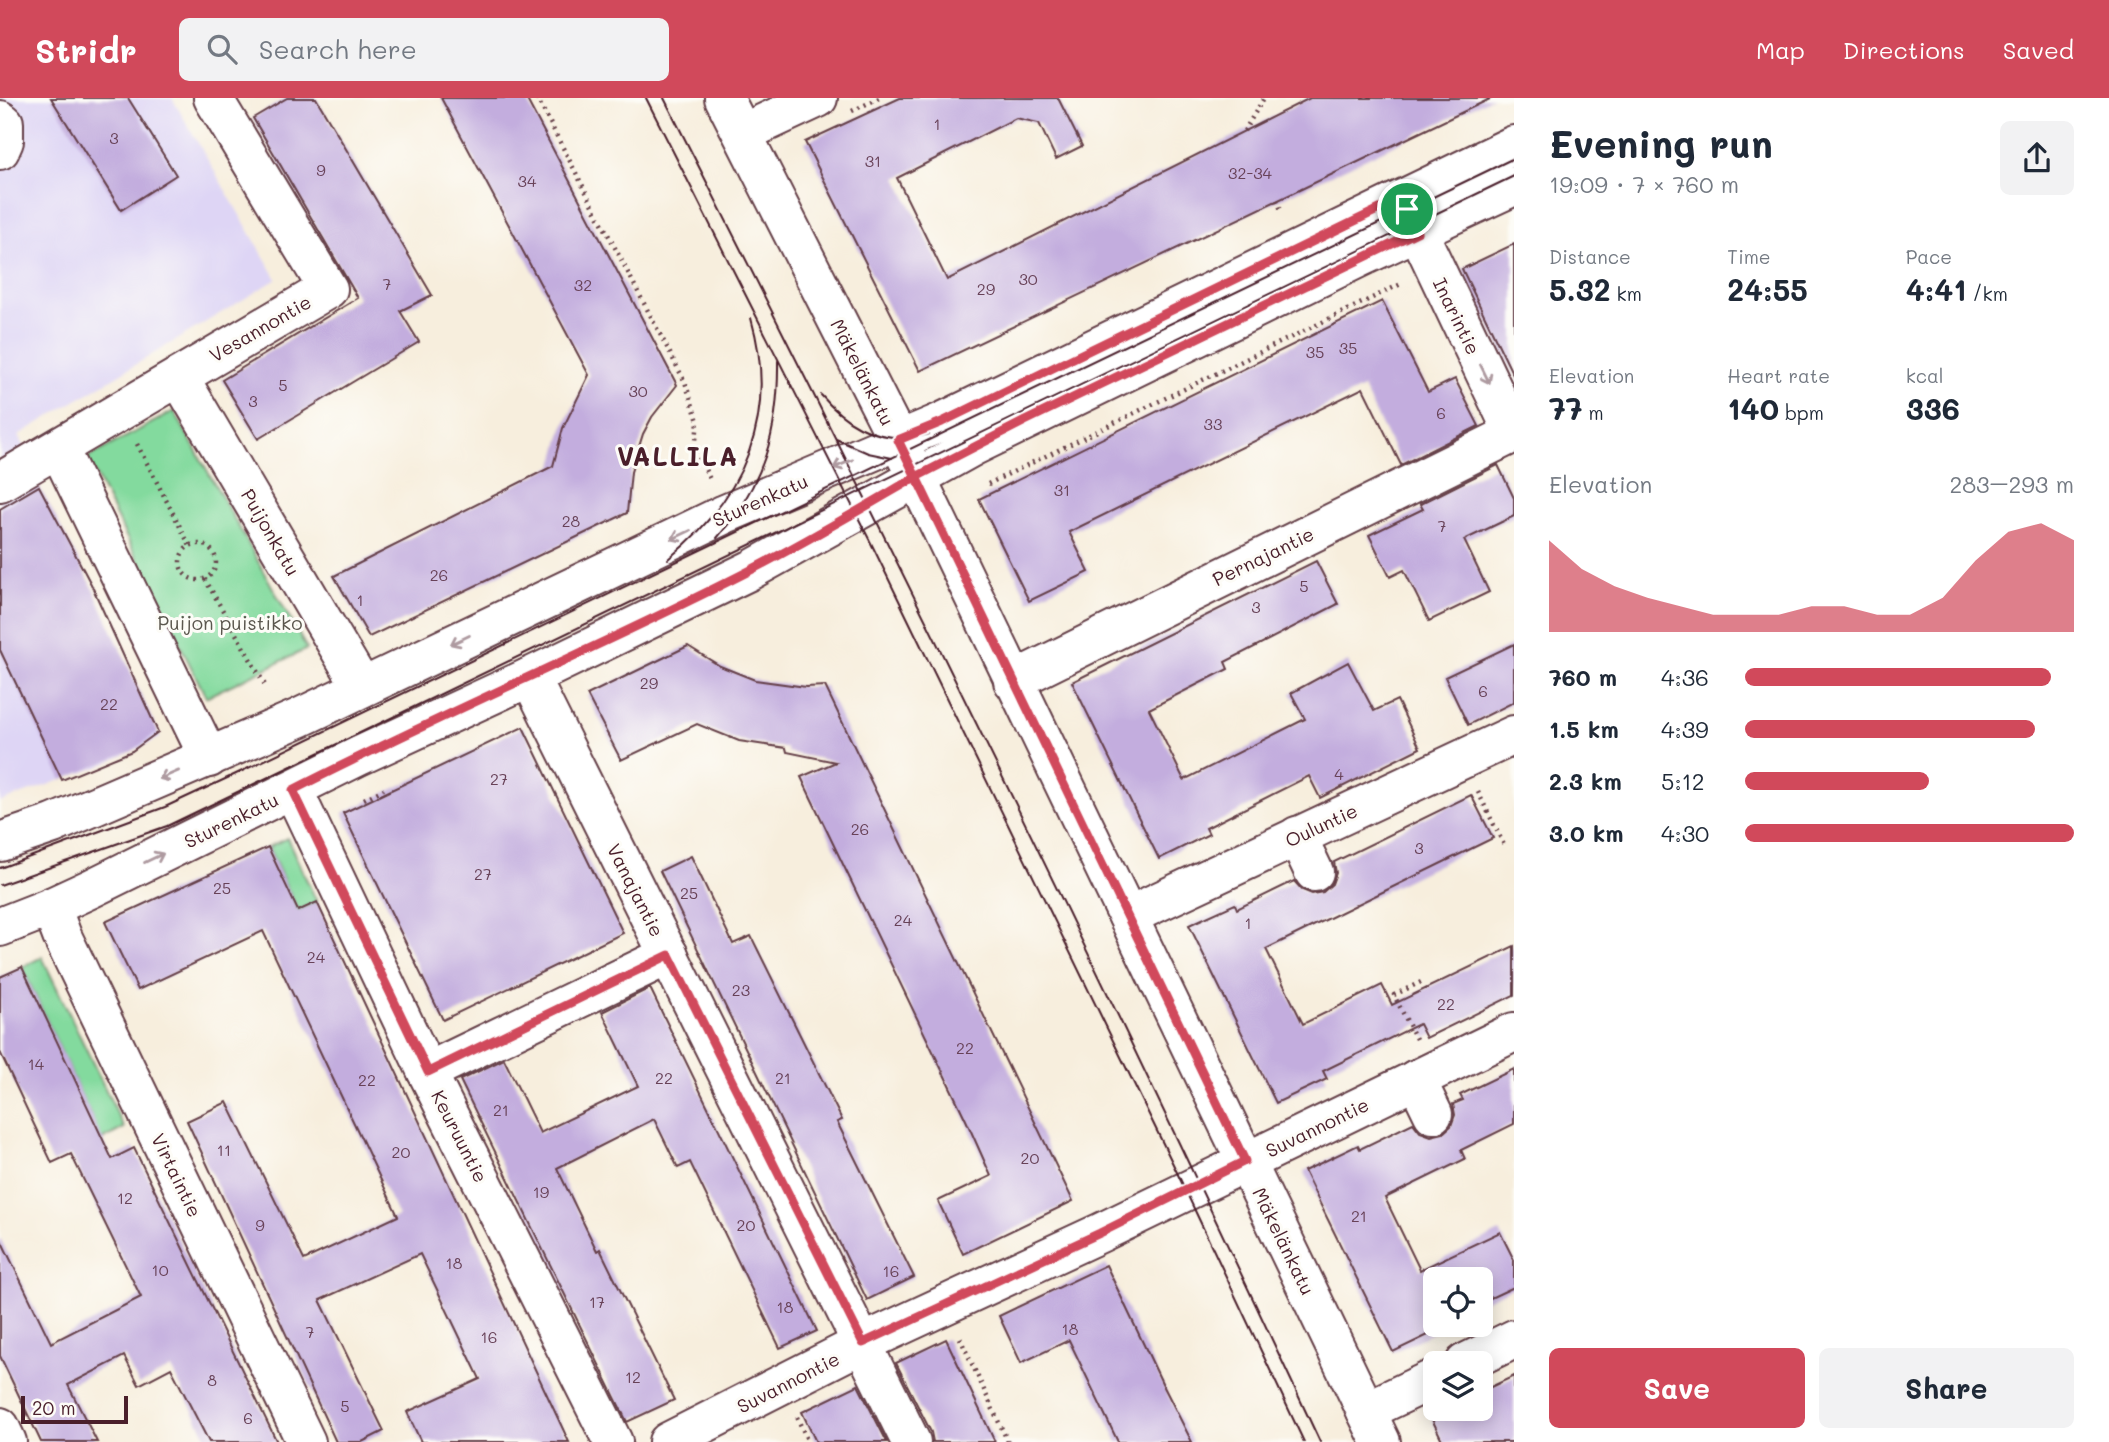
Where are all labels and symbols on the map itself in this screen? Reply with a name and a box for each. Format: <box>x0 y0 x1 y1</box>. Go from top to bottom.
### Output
house number: 1 <box>933 113 941 134</box>
house number: 3 <box>109 127 119 148</box>
house number: 31 <box>865 150 881 171</box>
house number: 9 <box>316 159 326 180</box>
house number: 32-34 <box>1228 162 1273 183</box>
house number: 34 <box>518 170 537 191</box>
pin <box>1377 179 1437 239</box>
house number: 30 <box>1018 268 1038 289</box>
house number: 7 <box>383 273 392 294</box>
street label: Inarintie <box>1428 273 1486 359</box>
house number: 32 <box>574 274 592 295</box>
house number: 29 <box>977 278 995 299</box>
street label: Vesannontie <box>204 289 316 367</box>
street label: Mäkelänkatu <box>825 314 901 430</box>
house number: 35 <box>1339 337 1357 358</box>
house number: 35 <box>1306 341 1324 362</box>
one-way arrow <box>1479 363 1492 384</box>
house number: 5 <box>278 374 288 395</box>
house number: 30 <box>628 380 648 401</box>
house number: 3 <box>248 390 258 411</box>
house number: 6 <box>1436 402 1446 423</box>
house number: 33 <box>1204 413 1222 434</box>
district label: VALLILA <box>617 439 739 473</box>
one-way arrow <box>833 458 854 471</box>
street label: Sturenkatu <box>708 468 812 532</box>
house number: 31 <box>1054 479 1070 500</box>
street label: Puijonkatu <box>236 484 306 580</box>
house number: 28 <box>562 510 581 531</box>
house number: 7 <box>1438 515 1447 536</box>
street label: Pernajantie <box>1208 521 1318 591</box>
one-way arrow <box>671 529 692 542</box>
house number: 26 <box>430 564 448 585</box>
house number: 5 <box>1299 575 1309 596</box>
house number: 1 <box>356 589 364 610</box>
house number: 3 <box>1251 596 1261 617</box>
park label: Puijon puistikko <box>158 610 302 635</box>
one-way arrow <box>450 634 471 647</box>
house number: 29 <box>640 672 658 693</box>
house number: 6 <box>1478 680 1488 701</box>
house number: 22 <box>100 693 118 714</box>
house number: 4 <box>1334 763 1344 784</box>
house number: 27 <box>490 768 508 789</box>
one-way arrow <box>158 769 180 782</box>
street label: Sturenkatu <box>180 786 282 854</box>
street label: Ouluntie <box>1281 797 1361 853</box>
house number: 26 <box>851 818 869 839</box>
house number: 3 <box>1414 837 1424 858</box>
street label: Vanajantie <box>602 839 670 941</box>
one-way arrow <box>143 851 164 865</box>
house number: 27 <box>474 863 492 884</box>
house number: 25 <box>213 877 231 898</box>
house number: 25 <box>680 882 698 903</box>
house number: 24 <box>894 909 913 930</box>
house number: 1 <box>1244 912 1252 933</box>
house number: 24 <box>307 946 326 967</box>
house number: 23 <box>732 979 750 1000</box>
house number: 22 <box>1437 993 1455 1014</box>
house number: 22 <box>956 1037 974 1058</box>
house number: 14 <box>28 1053 45 1074</box>
house number: 22 <box>655 1067 673 1088</box>
house number: 21 <box>775 1067 791 1088</box>
house number: 22 <box>358 1069 376 1090</box>
street label: Keuruuntie <box>426 1086 494 1186</box>
street label: Suvannontie <box>1261 1091 1373 1163</box>
house number: 21 <box>493 1099 509 1120</box>
street label: Virtaintie <box>146 1129 208 1221</box>
house number: 11 <box>217 1139 231 1160</box>
house number: 20 <box>392 1141 411 1162</box>
house number: 20 <box>1021 1147 1040 1168</box>
house number: 19 <box>533 1181 549 1202</box>
street label: Mäkelänkatu <box>1247 1183 1321 1299</box>
house number: 12 <box>117 1187 133 1208</box>
house number: 21 <box>1351 1205 1367 1226</box>
house number: 9 <box>255 1214 265 1235</box>
house number: 20 <box>737 1214 756 1235</box>
house number: 18 <box>446 1252 463 1273</box>
house number: 10 <box>151 1259 169 1280</box>
house number: 16 <box>883 1260 899 1281</box>
house number: 17 <box>589 1291 605 1312</box>
house number: 18 <box>777 1296 794 1317</box>
house number: 18 <box>1062 1318 1079 1339</box>
house number: 7 <box>306 1321 315 1342</box>
house number: 16 <box>481 1326 497 1347</box>
street label: Suvannontie <box>733 1345 843 1419</box>
house number: 12 <box>625 1366 641 1387</box>
house number: 8 <box>207 1369 217 1390</box>
scale bar <box>21 1393 128 1425</box>
house number: 5 <box>340 1395 350 1416</box>
house number: 6 <box>243 1407 253 1428</box>

